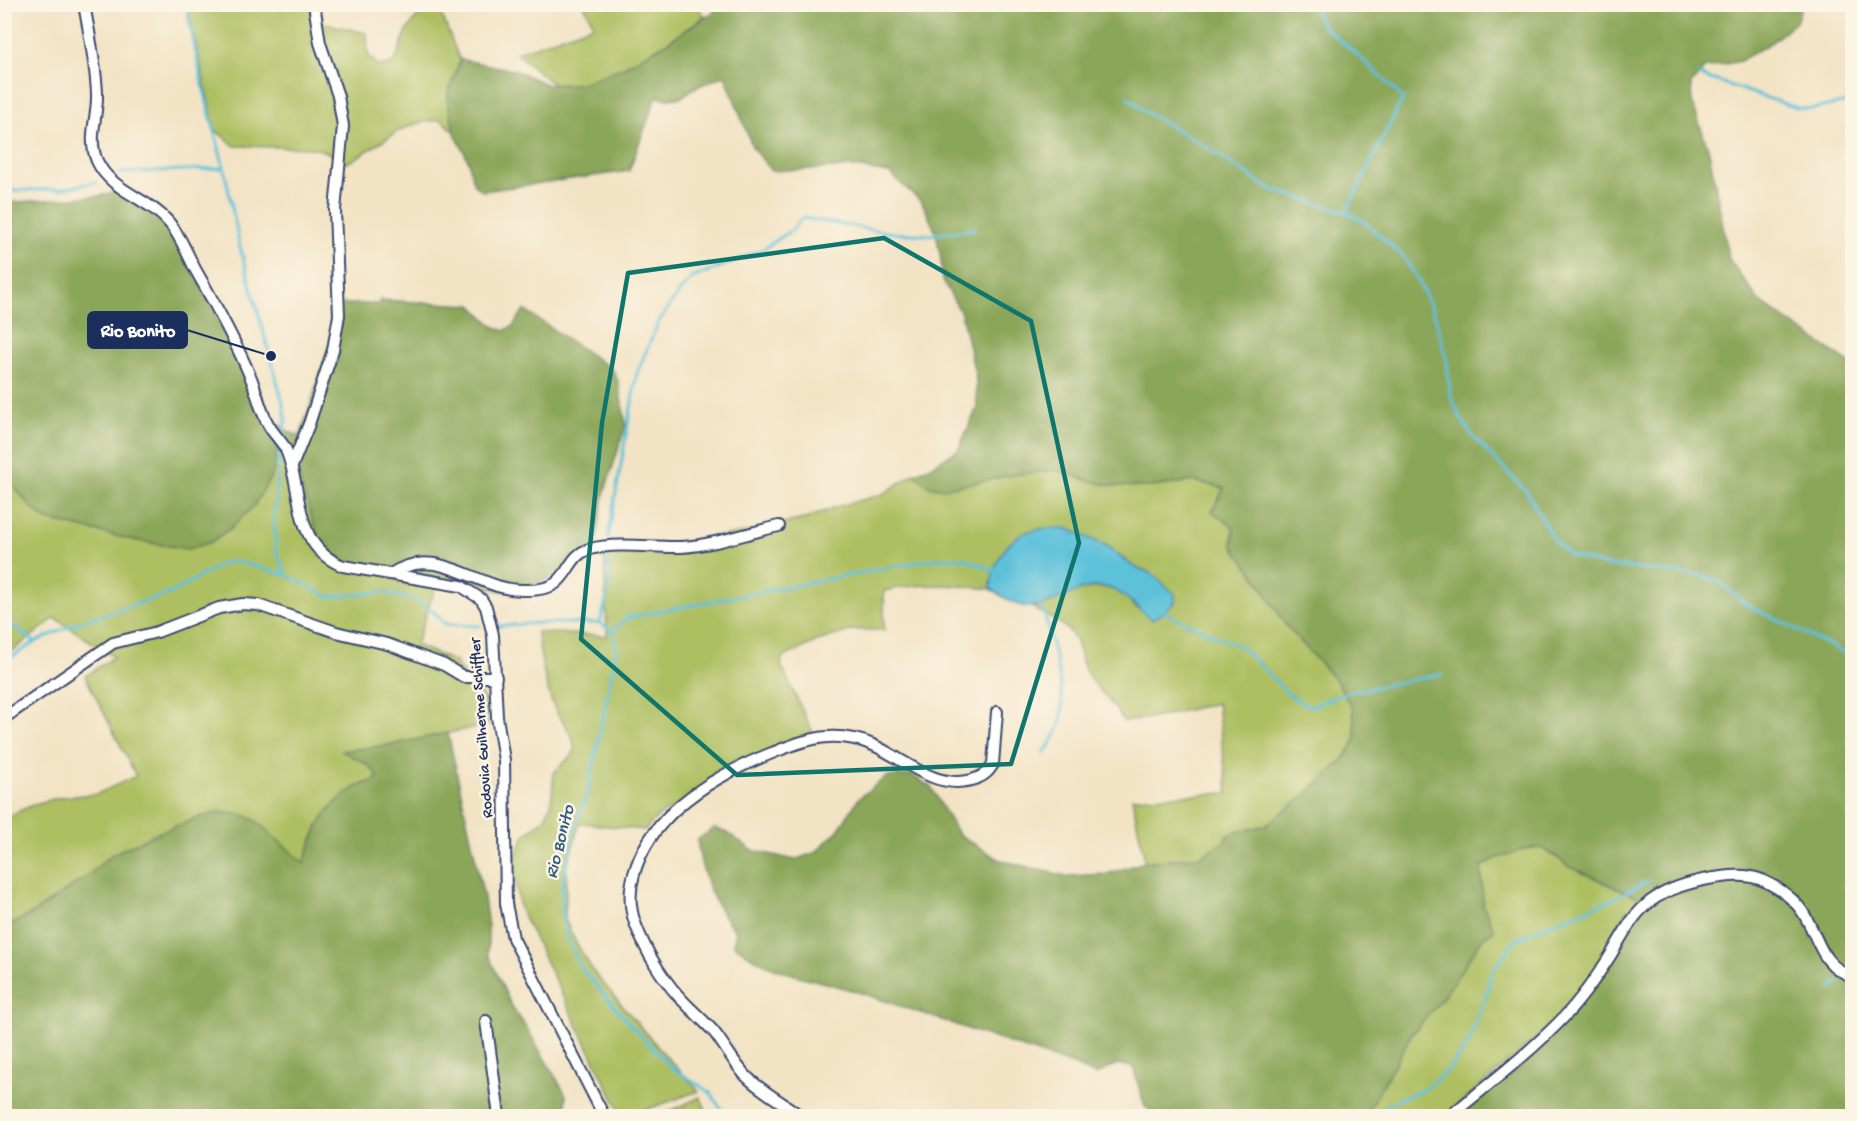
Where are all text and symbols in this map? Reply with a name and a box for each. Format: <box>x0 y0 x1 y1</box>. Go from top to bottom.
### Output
callout: Rio Bonito <box>88 312 187 348</box>
text: Rio Bonito <box>100 322 176 343</box>
street label: Rodovia Guilherme Schiffler <box>467 636 499 819</box>
water label: Rio Bonito <box>542 803 580 881</box>

